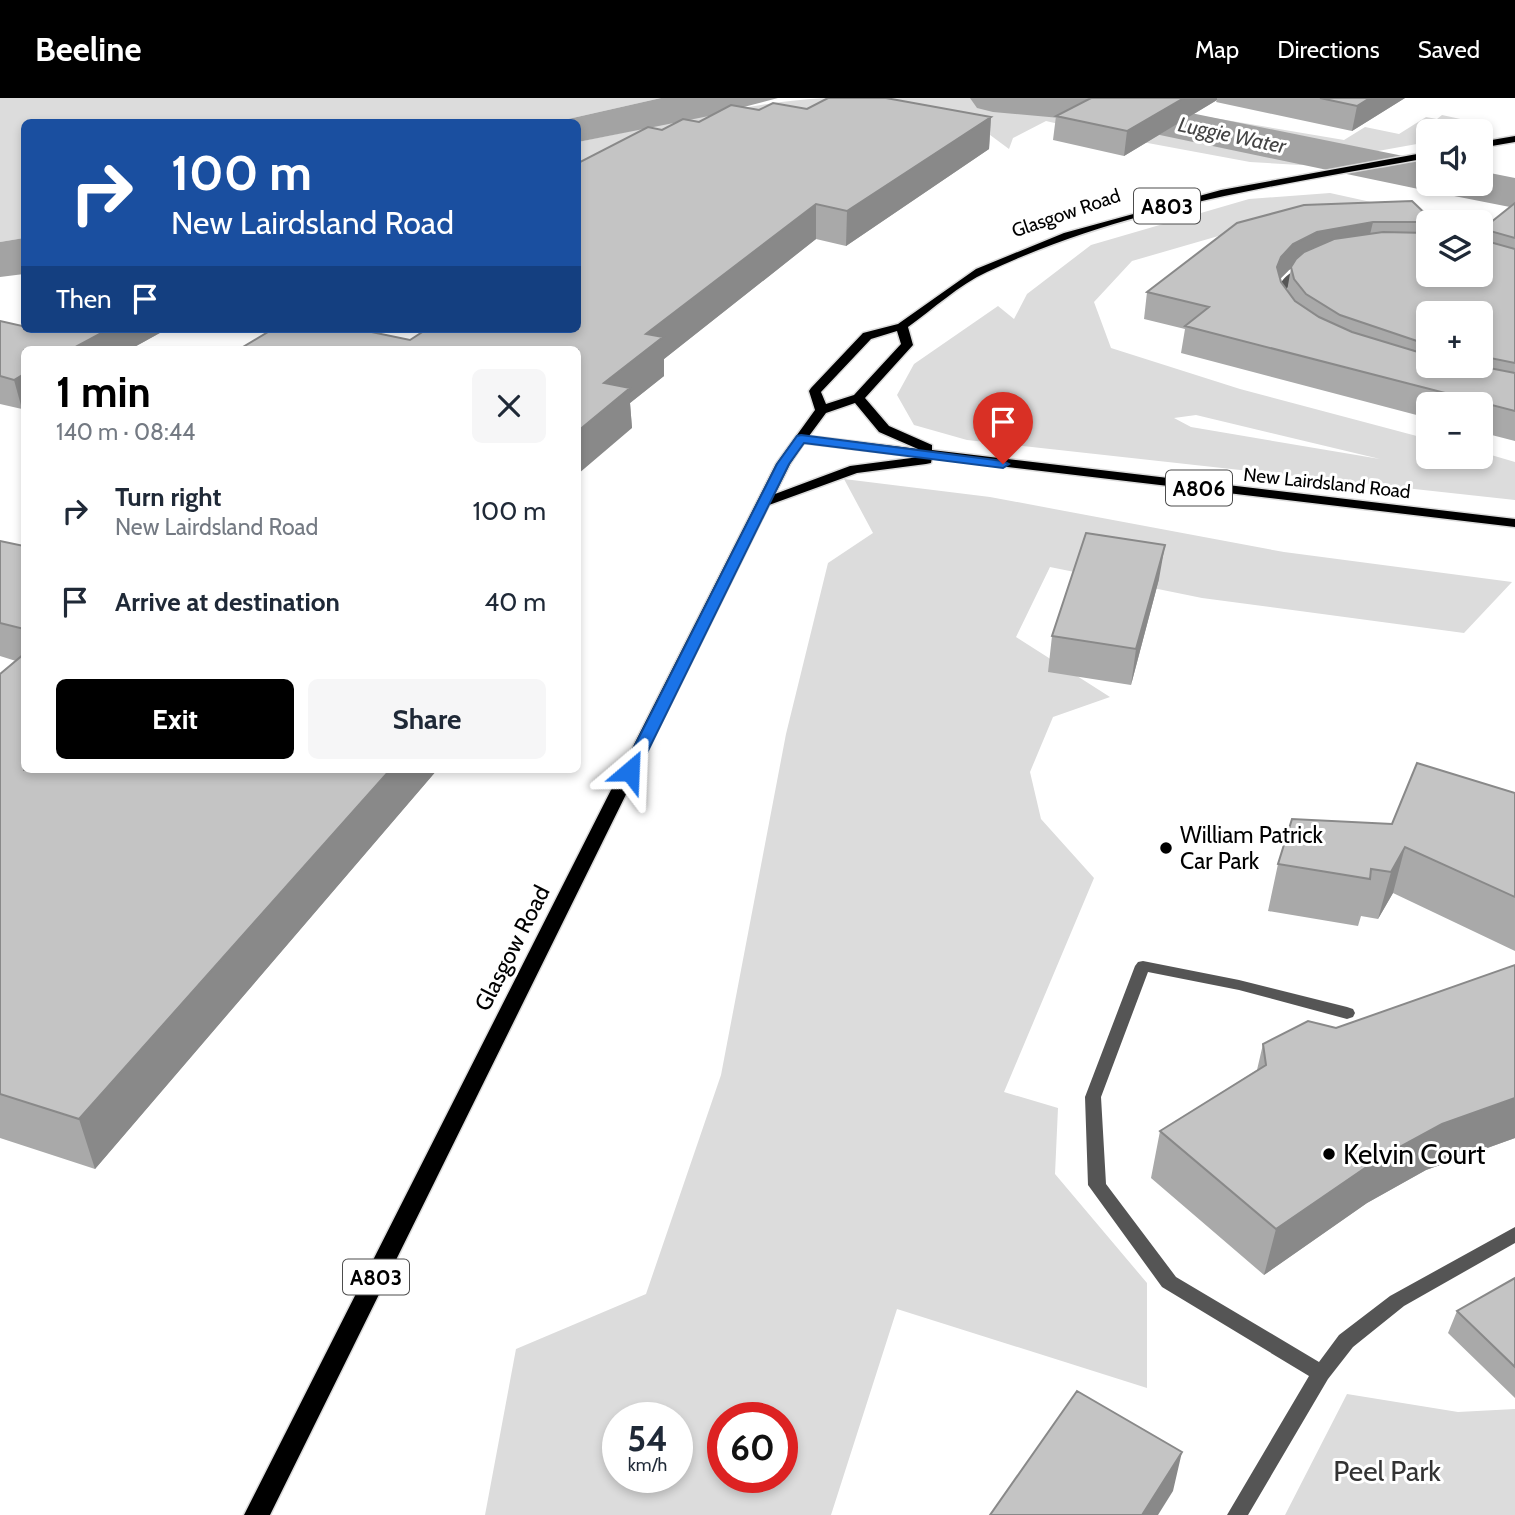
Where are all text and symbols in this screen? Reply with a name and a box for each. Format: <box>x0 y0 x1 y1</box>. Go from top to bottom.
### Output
text: Beeline <box>35 29 141 69</box>
text: Map <box>1195 35 1239 64</box>
text: Directions <box>1277 35 1380 64</box>
text: Saved <box>1418 35 1480 64</box>
water label: Luggie Water <box>1176 111 1290 159</box>
map controls <box>1416 119 1493 469</box>
button: sound <box>1416 119 1493 196</box>
text: 100 m <box>171 143 312 202</box>
icon: right <box>56 147 147 238</box>
street label: Glasgow Road <box>1009 184 1123 242</box>
road number: A803 <box>1134 188 1200 224</box>
text: New Lairdsland Road <box>171 203 454 242</box>
button: layers <box>1416 210 1493 287</box>
icon: arrive <box>126 280 164 318</box>
text: Then <box>56 283 112 315</box>
button: + <box>1416 301 1493 378</box>
text: 1 min <box>56 366 151 418</box>
button: close <box>472 369 546 443</box>
pin <box>973 392 1033 464</box>
button: − <box>1416 392 1493 469</box>
icon: arrive <box>984 403 1022 441</box>
text: 140 m · 08:44 <box>56 418 195 446</box>
street label: New Lairdsland Road <box>1242 463 1412 503</box>
road number: A806 <box>1166 470 1232 506</box>
text: Turn right <box>115 481 221 513</box>
icon: right <box>56 492 94 530</box>
text: 100 m <box>473 495 546 527</box>
text: New Lairdsland Road <box>115 513 318 541</box>
icon: arrive <box>56 583 94 621</box>
text: Arrive at destination <box>115 586 340 618</box>
text: 40 m <box>484 586 546 618</box>
button: Exit <box>56 679 294 759</box>
button: Share <box>308 679 546 759</box>
position arrow <box>593 734 667 808</box>
place label: William Patrick Car Park <box>1180 821 1324 875</box>
marker: William Patrick Car Park <box>1158 840 1174 856</box>
street label: Glasgow Road <box>468 881 556 1015</box>
place label: Kelvin Court <box>1343 1137 1486 1171</box>
marker: Kelvin Court <box>1321 1146 1337 1162</box>
road number: A803 <box>343 1260 409 1294</box>
speed limit sign: 60 <box>707 1402 798 1493</box>
text: 54 <box>627 1417 668 1460</box>
text: km/h <box>628 1454 667 1476</box>
park label: Peel Park <box>1333 1454 1441 1488</box>

